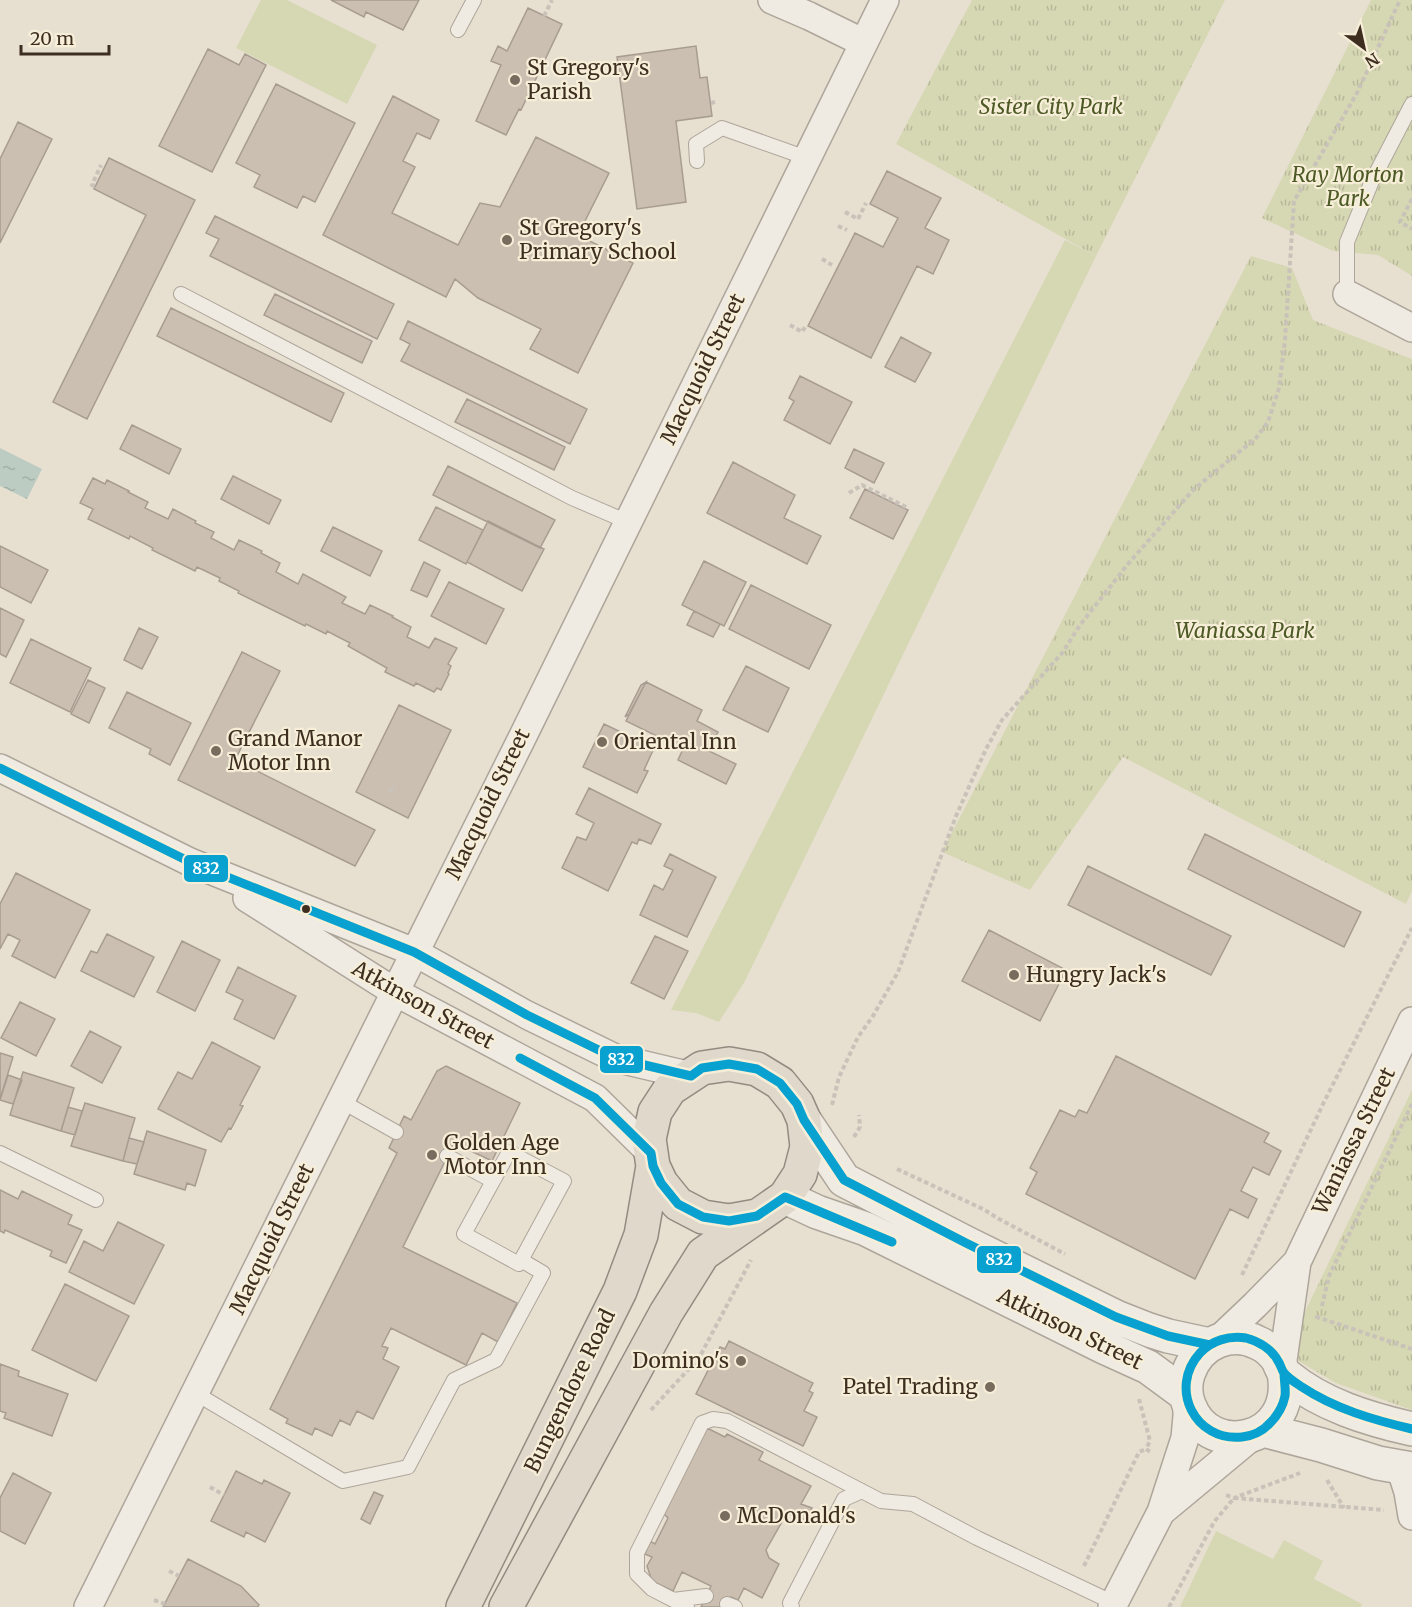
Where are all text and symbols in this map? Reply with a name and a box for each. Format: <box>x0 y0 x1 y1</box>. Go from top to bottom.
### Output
scale bar <box>21 18 110 56</box>
north arrow <box>1334 18 1394 78</box>
text: 20 m <box>30 27 74 50</box>
text: N <box>1361 49 1383 73</box>
place label: St Gregory's Parish <box>527 54 649 105</box>
marker: St Gregory's Parish <box>508 73 522 87</box>
park label: Sister City Park <box>979 93 1123 120</box>
park label: Ray Morton Park <box>1292 161 1404 212</box>
place label: St Gregory's Primary School <box>519 214 677 265</box>
marker: St Gregory's Primary School <box>500 233 514 247</box>
street label: Macquoid Street <box>654 289 751 449</box>
park label: Waniassa Park <box>1175 617 1315 644</box>
street label: Macquoid Street <box>439 724 536 884</box>
place label: Grand Manor Motor Inn <box>228 725 362 776</box>
place label: Oriental Inn <box>614 728 737 755</box>
marker: Oriental Inn <box>595 735 609 749</box>
marker: Grand Manor Motor Inn <box>209 744 223 758</box>
line badge: 832 <box>183 854 229 883</box>
text: 832 <box>192 858 220 878</box>
unlabelled marker <box>300 903 312 915</box>
street label: Atkinson Street <box>347 954 499 1055</box>
place label: Hungry Jack's <box>1026 961 1166 988</box>
marker: Hungry Jack's <box>1007 968 1021 982</box>
line badge: 832 <box>599 1045 644 1074</box>
text: 832 <box>607 1049 635 1069</box>
street label: Waniassa Street <box>1306 1063 1401 1220</box>
place label: Golden Age Motor Inn <box>444 1129 559 1180</box>
marker: Golden Age Motor Inn <box>425 1148 439 1162</box>
street label: Macquoid Street <box>223 1159 320 1319</box>
line badge: 832 <box>976 1245 1022 1274</box>
text: 832 <box>985 1249 1013 1269</box>
street label: Atkinson Street <box>992 1281 1147 1375</box>
street label: Bungendore Road <box>518 1304 621 1477</box>
place label: Domino's <box>632 1347 729 1374</box>
marker: Domino's <box>734 1354 748 1368</box>
place label: Patel Trading <box>843 1373 978 1400</box>
marker: Patel Trading <box>983 1380 997 1394</box>
place label: McDonald's <box>737 1502 856 1529</box>
marker: McDonald's <box>718 1509 732 1523</box>

